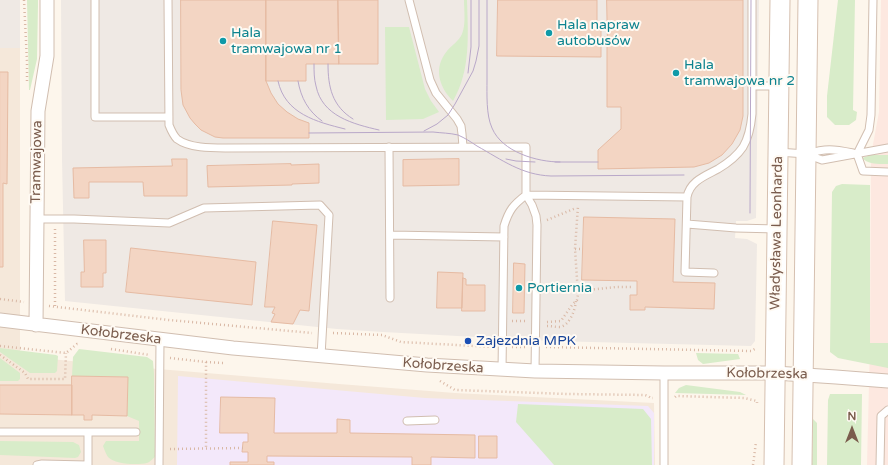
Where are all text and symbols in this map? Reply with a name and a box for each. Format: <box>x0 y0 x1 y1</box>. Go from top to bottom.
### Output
place label: Hala napraw autobusów <box>557 17 640 50</box>
place label: Hala tramwajowa nr 1 <box>231 25 342 58</box>
marker: Hala napraw autobusów <box>544 28 554 38</box>
marker: Hala tramwajowa nr 1 <box>218 36 228 46</box>
place label: Hala tramwajowa nr 2 <box>684 57 795 90</box>
marker: Hala tramwajowa nr 2 <box>671 68 681 78</box>
street label: Tramwajowa <box>28 120 46 204</box>
street label: Władysława Leonharda <box>767 156 787 310</box>
place label: Portiernia <box>527 280 592 296</box>
marker: Portiernia <box>514 283 524 293</box>
street label: Kołobrzeska <box>80 322 162 348</box>
place label: Zajezdnia MPK <box>476 333 576 349</box>
marker: Zajezdnia MPK <box>463 336 473 346</box>
street label: Kołobrzeska <box>402 355 484 377</box>
street label: Kołobrzeska <box>726 365 808 383</box>
north arrow <box>832 409 872 449</box>
text: N <box>848 410 856 423</box>

